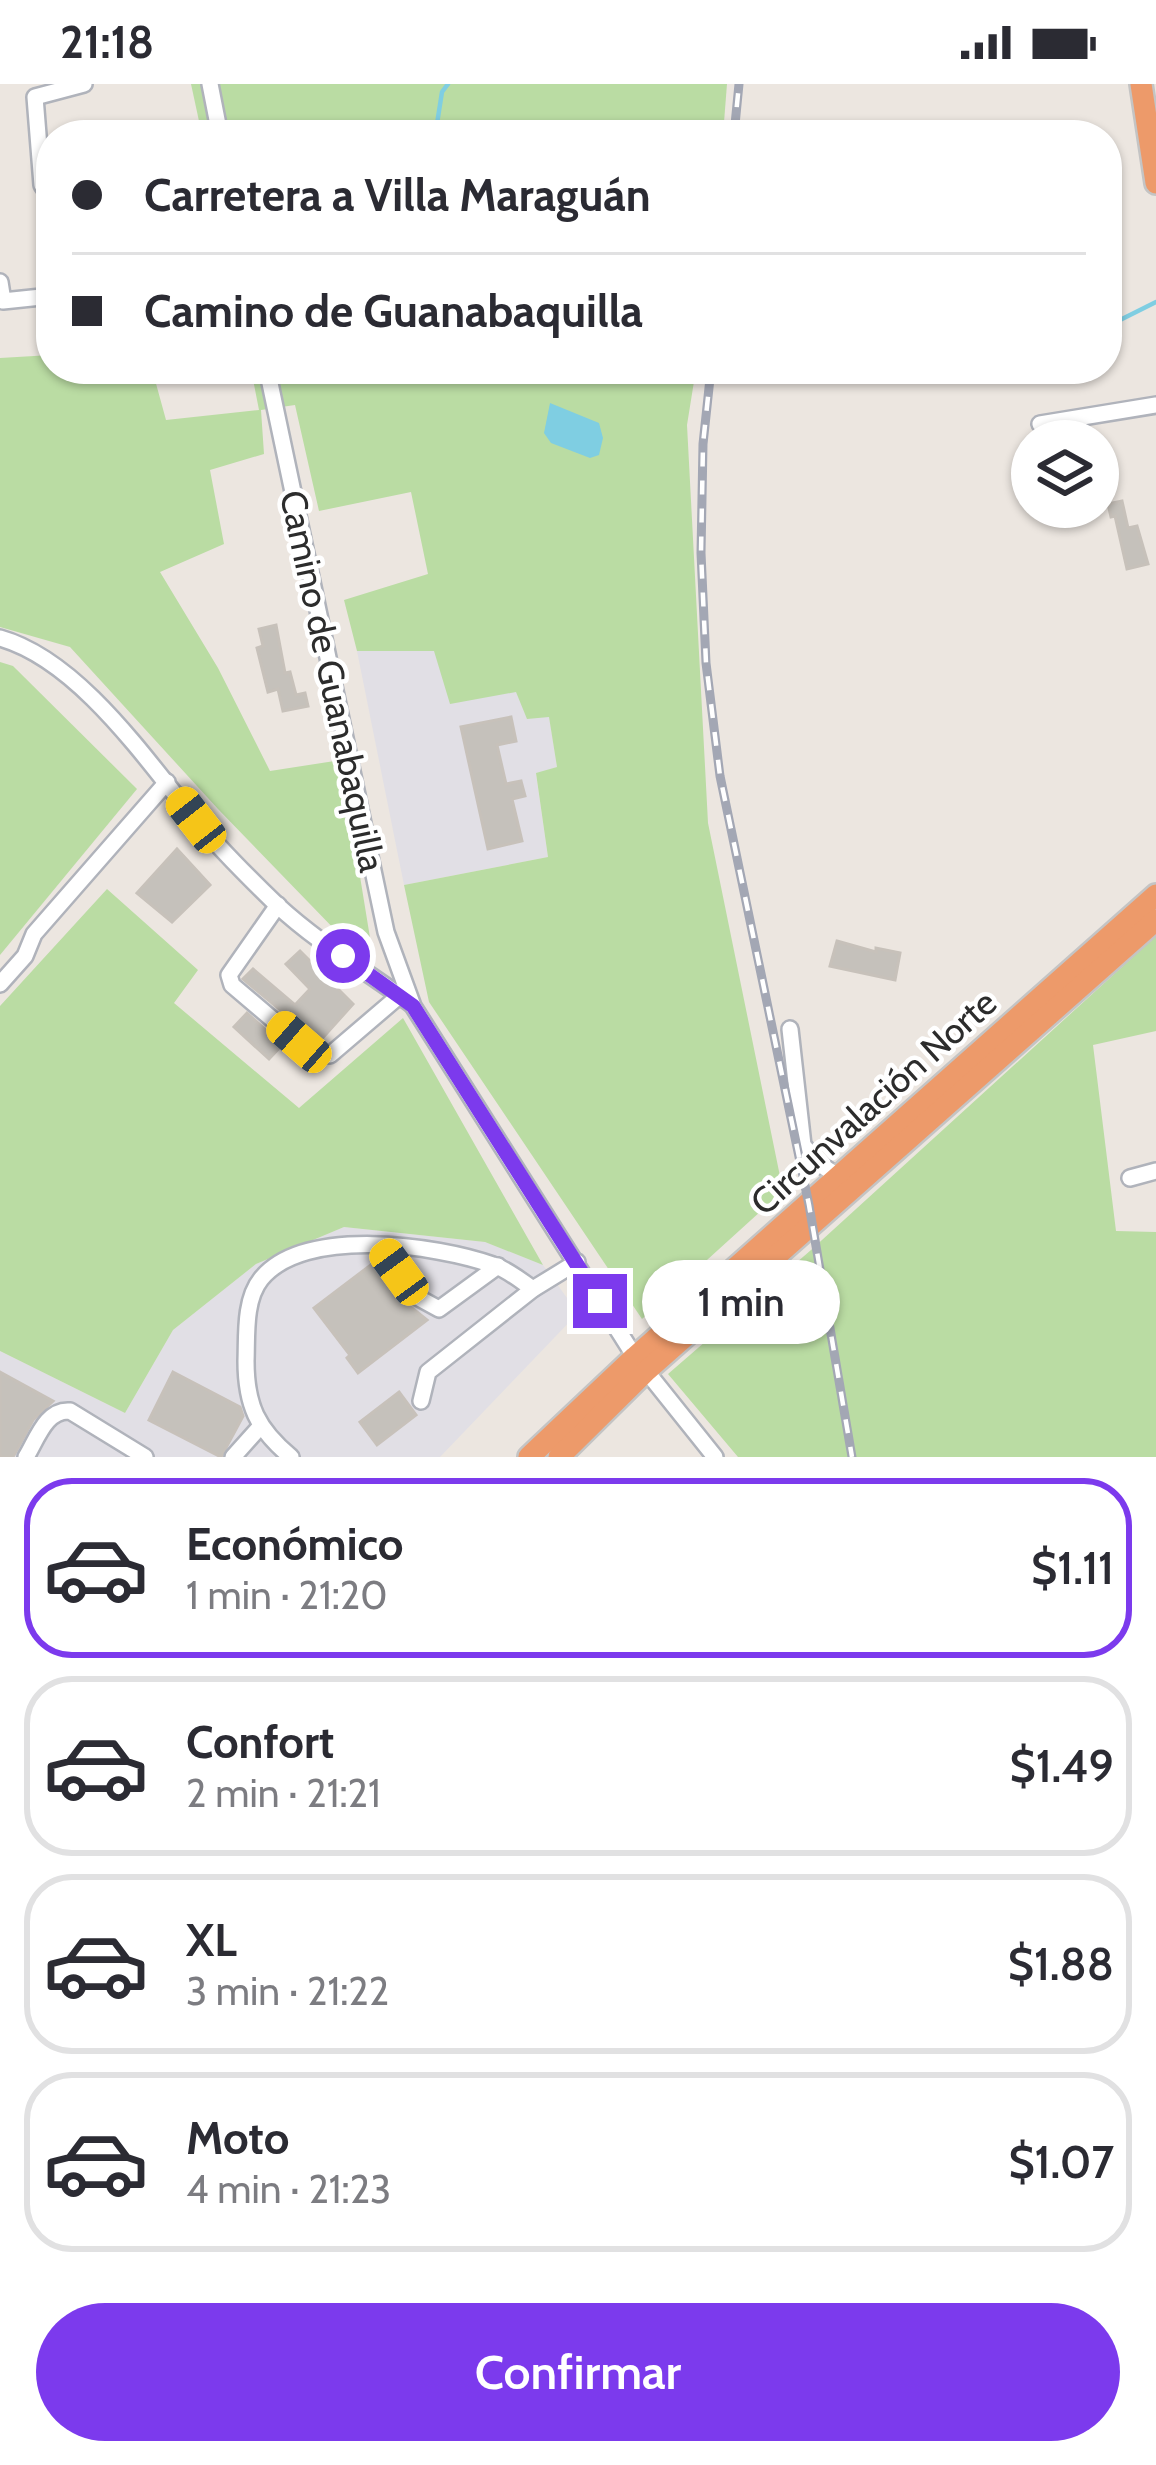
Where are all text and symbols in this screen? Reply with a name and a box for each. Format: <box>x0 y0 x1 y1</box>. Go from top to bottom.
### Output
text: 21:18 <box>60 15 154 69</box>
text: Carretera a Villa Maraguán <box>144 168 650 222</box>
text: Camino de Guanabaquilla <box>144 284 643 338</box>
map controls <box>1011 420 1119 528</box>
button: layers <box>1011 420 1119 528</box>
street label: Camino de Guanabaquilla <box>271 486 395 876</box>
car <box>160 781 232 859</box>
route start <box>316 929 370 983</box>
street label: Circunvalación Norte <box>741 980 1005 1224</box>
car <box>260 1005 338 1079</box>
car <box>363 1232 435 1312</box>
callout: 1 min <box>642 1259 840 1343</box>
route end <box>573 1274 627 1328</box>
text: 1 min <box>697 1278 785 1326</box>
icon: car <box>42 1514 150 1622</box>
text: Económico <box>186 1517 403 1571</box>
text: $1.11 <box>1031 1541 1114 1595</box>
text: 1 min · 21:20 <box>186 1571 388 1619</box>
icon: car <box>42 1712 150 1820</box>
text: Confort <box>186 1715 334 1769</box>
text: $1.49 <box>1010 1739 1114 1793</box>
text: 2 min · 21:21 <box>186 1769 381 1817</box>
icon: car <box>42 1910 150 2018</box>
text: XL <box>186 1913 237 1967</box>
text: $1.88 <box>1008 1937 1114 1991</box>
text: 3 min · 21:22 <box>186 1967 389 2015</box>
icon: car <box>42 2108 150 2216</box>
text: Moto <box>186 2111 289 2165</box>
text: $1.07 <box>1008 2135 1114 2189</box>
text: 4 min · 21:23 <box>186 2165 391 2213</box>
button: Confirmar <box>36 2303 1120 2441</box>

